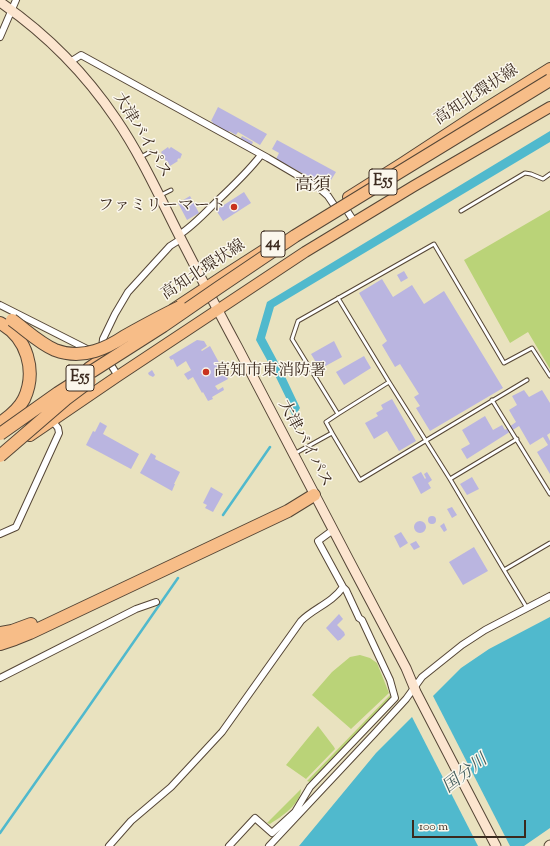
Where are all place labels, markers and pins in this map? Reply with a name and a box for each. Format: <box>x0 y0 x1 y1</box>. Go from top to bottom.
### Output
place label: ファミリーマート <box>98 197 226 217</box>
marker: ファミリーマート <box>229 202 239 212</box>
place label: 高知市東消防署 <box>214 362 326 382</box>
marker: 高知市東消防署 <box>201 367 211 377</box>

